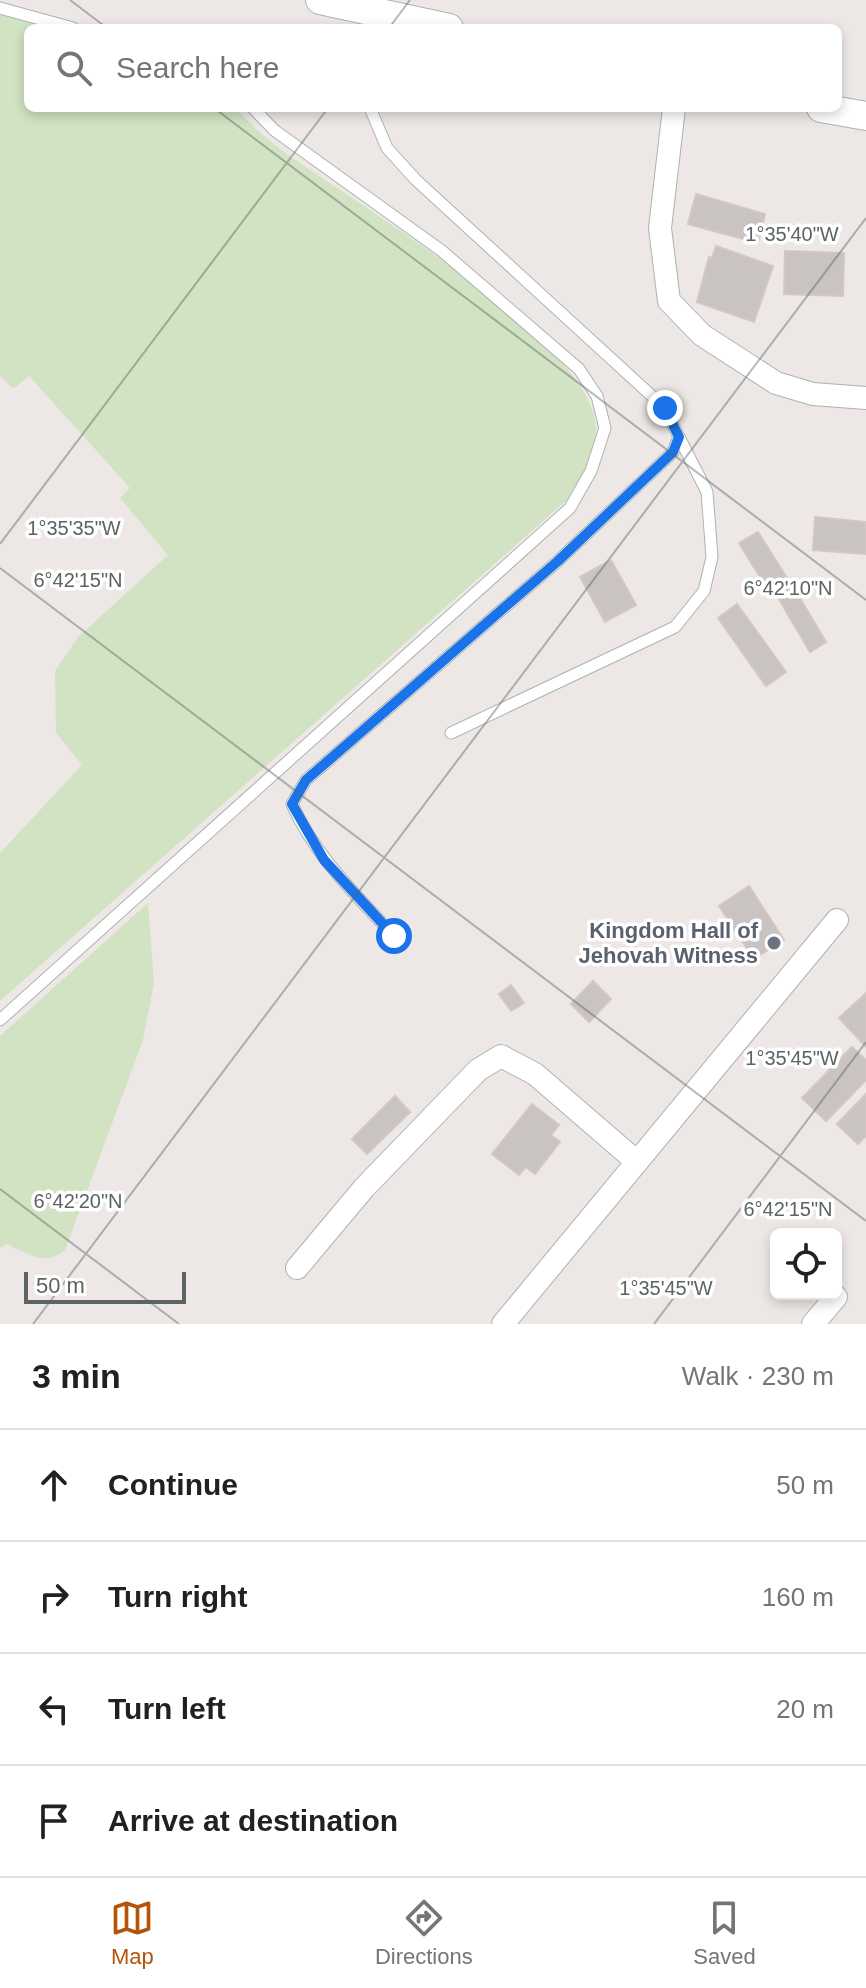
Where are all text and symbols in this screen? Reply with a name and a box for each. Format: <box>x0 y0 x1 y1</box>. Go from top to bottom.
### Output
search box <box>24 24 842 112</box>
icon: search <box>52 46 96 90</box>
text: Search here <box>116 51 279 84</box>
text: 1°35'40"W <box>745 223 839 245</box>
route end <box>647 390 683 426</box>
text: 1°35'35"W <box>27 517 121 539</box>
text: 6°42'15"N <box>34 569 122 591</box>
text: 6°42'10"N <box>744 577 832 599</box>
route start <box>376 918 412 954</box>
place label: Kingdom Hall of Jehovah Witness <box>578 918 759 968</box>
marker: Kingdom Hall of Jehovah Witness <box>765 934 783 952</box>
text: 1°35'45"W <box>745 1047 839 1069</box>
text: 6°42'20"N <box>34 1190 122 1212</box>
text: 6°42'15"N <box>744 1198 832 1220</box>
map controls <box>770 1228 842 1300</box>
button: locate <box>770 1228 842 1300</box>
scale bar <box>24 1268 186 1304</box>
text: 50 m <box>36 1273 85 1298</box>
text: 1°35'45"W <box>619 1277 713 1299</box>
text: 3 min <box>32 1357 121 1395</box>
text: Walk · 230 m <box>682 1361 834 1391</box>
icon: ahead <box>32 1463 76 1507</box>
text: Continue <box>108 1468 238 1501</box>
text: 50 m <box>776 1470 834 1500</box>
icon: right <box>32 1575 76 1619</box>
text: Turn right <box>108 1580 247 1613</box>
text: 160 m <box>762 1582 834 1612</box>
icon: left <box>32 1687 76 1731</box>
text: Turn left <box>108 1692 226 1725</box>
text: 20 m <box>776 1694 834 1724</box>
icon: arrive <box>32 1799 76 1843</box>
text: Arrive at destination <box>108 1804 398 1837</box>
tab: Map <box>110 1896 154 1970</box>
tab: Directions <box>375 1896 473 1970</box>
tab: Saved <box>693 1896 756 1970</box>

